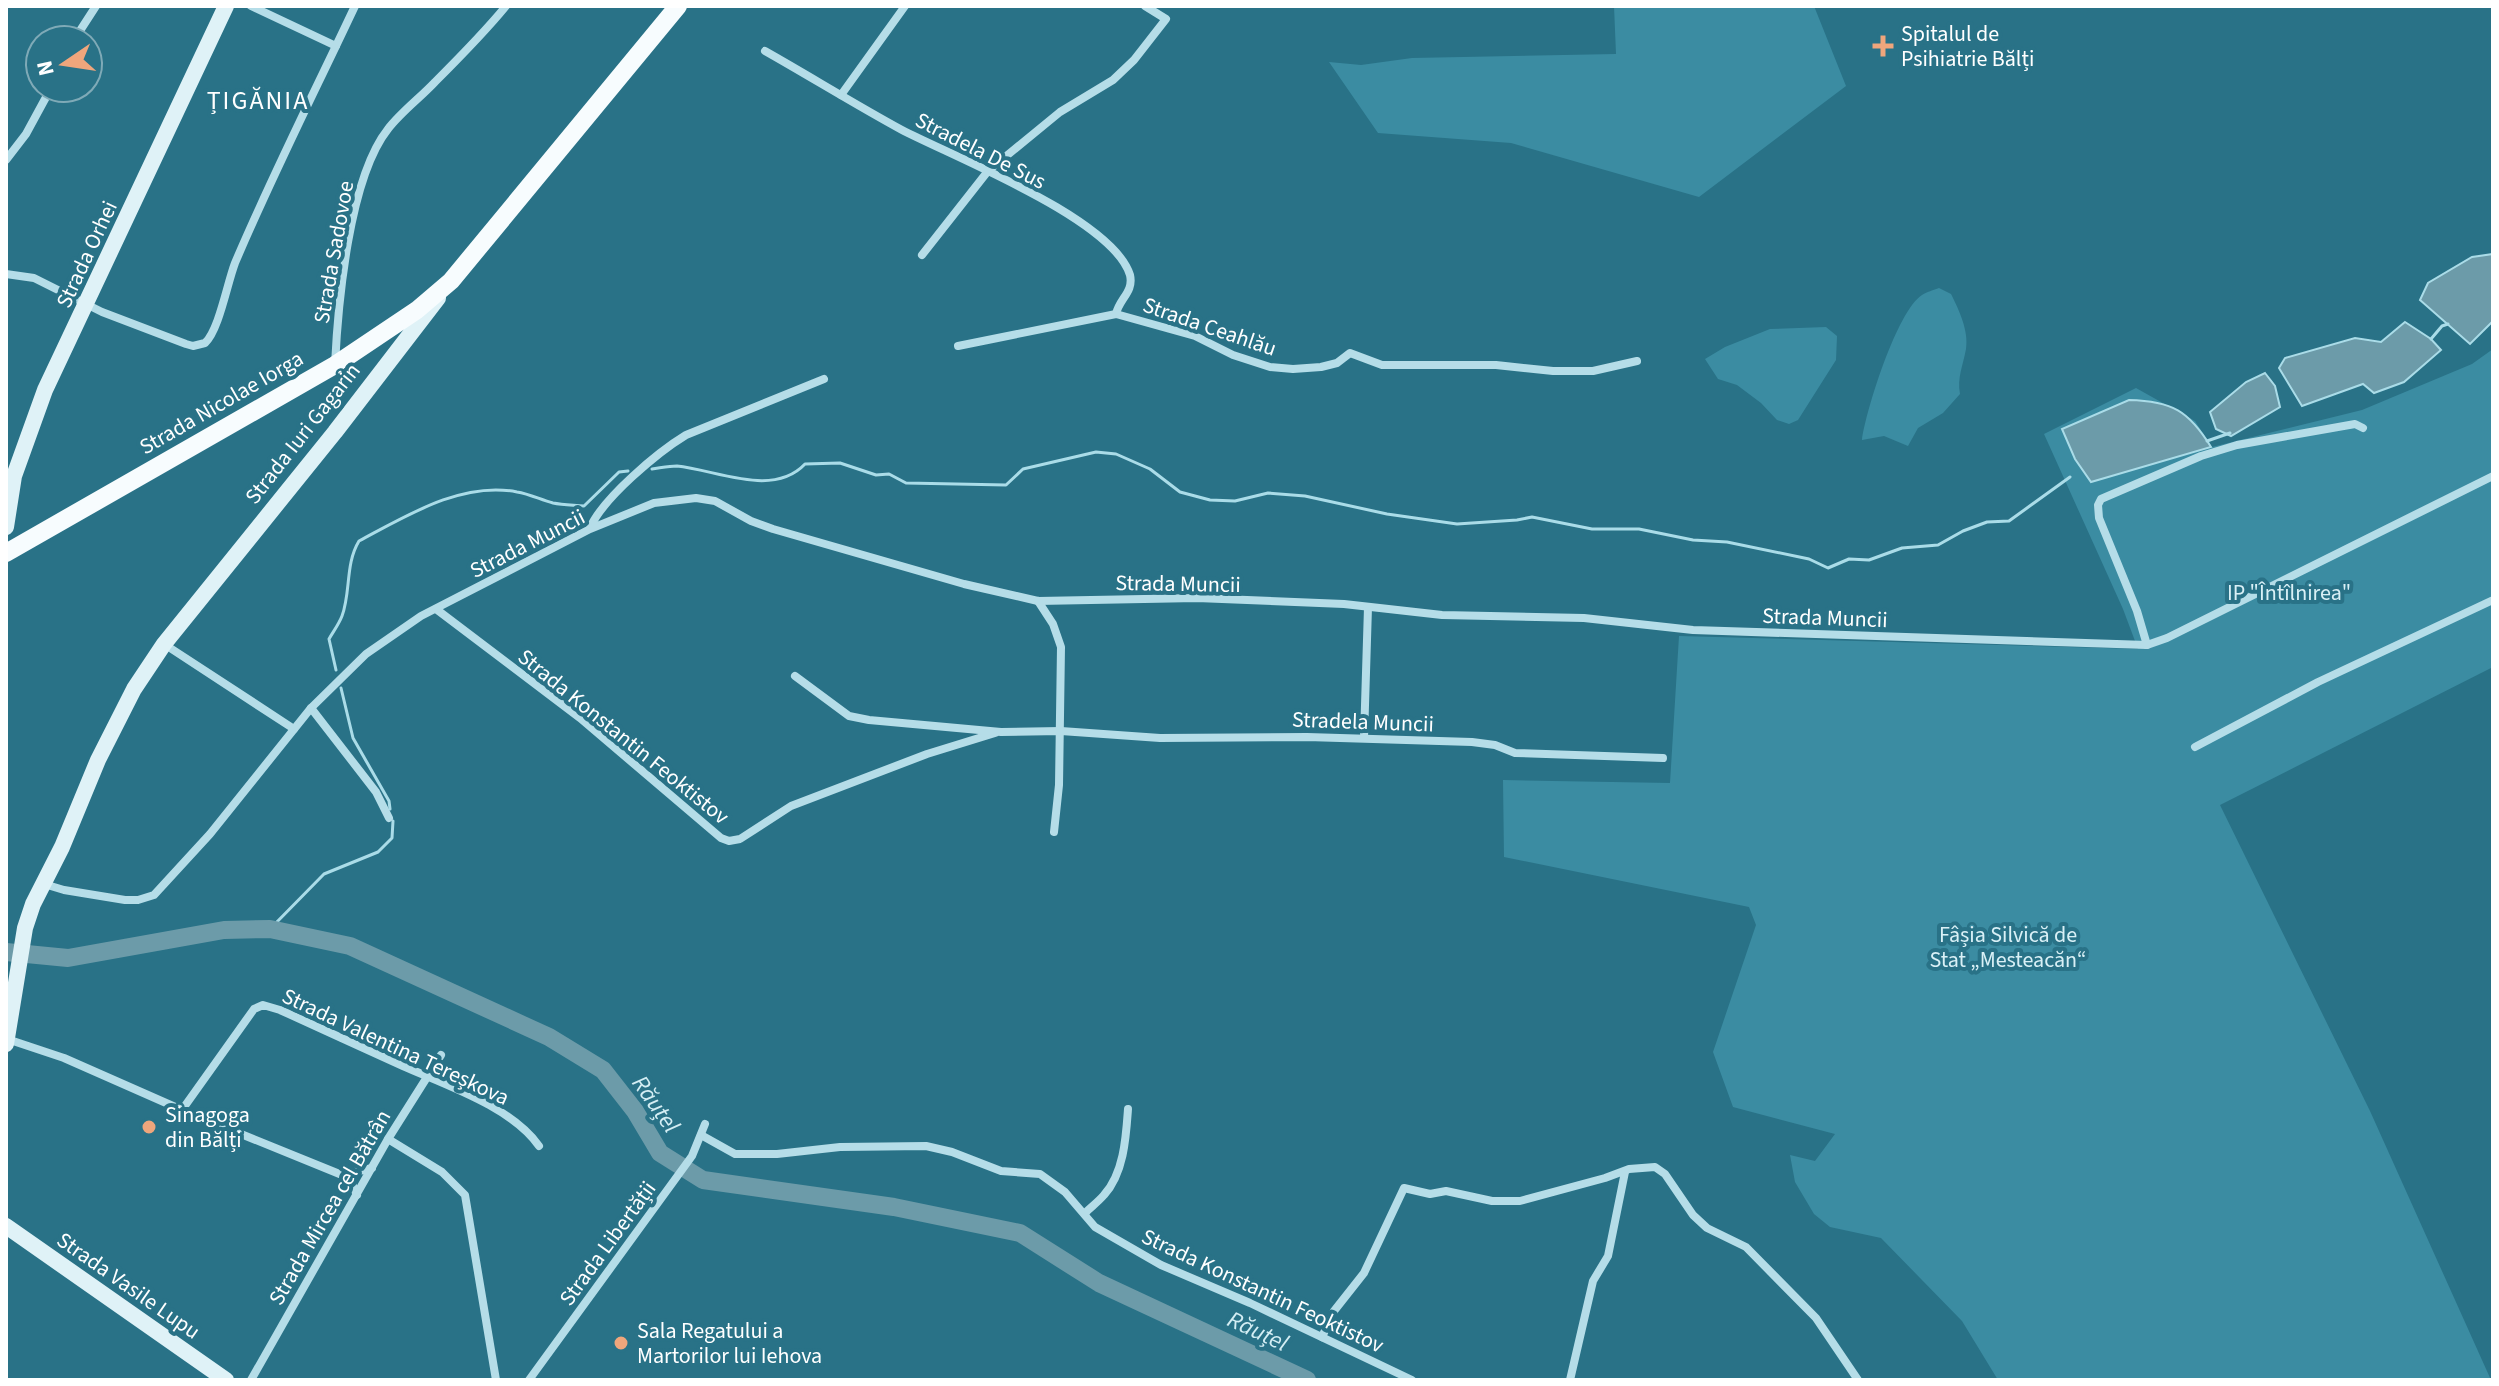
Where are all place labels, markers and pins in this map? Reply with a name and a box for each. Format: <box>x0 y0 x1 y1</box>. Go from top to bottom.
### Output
place label: Spitalul de Psihiatrie Bălți <box>1901 18 2034 75</box>
marker: Spitalul de Psihiatrie Bălți <box>1872 35 1894 57</box>
place label: Sinagoga din Bălți <box>165 1099 250 1156</box>
marker: Sinagoga din Bălți <box>140 1118 158 1136</box>
place label: Sala Regatului a Martorilor lui Iehova <box>637 1315 822 1372</box>
marker: Sala Regatului a Martorilor lui Iehova <box>612 1334 630 1352</box>

